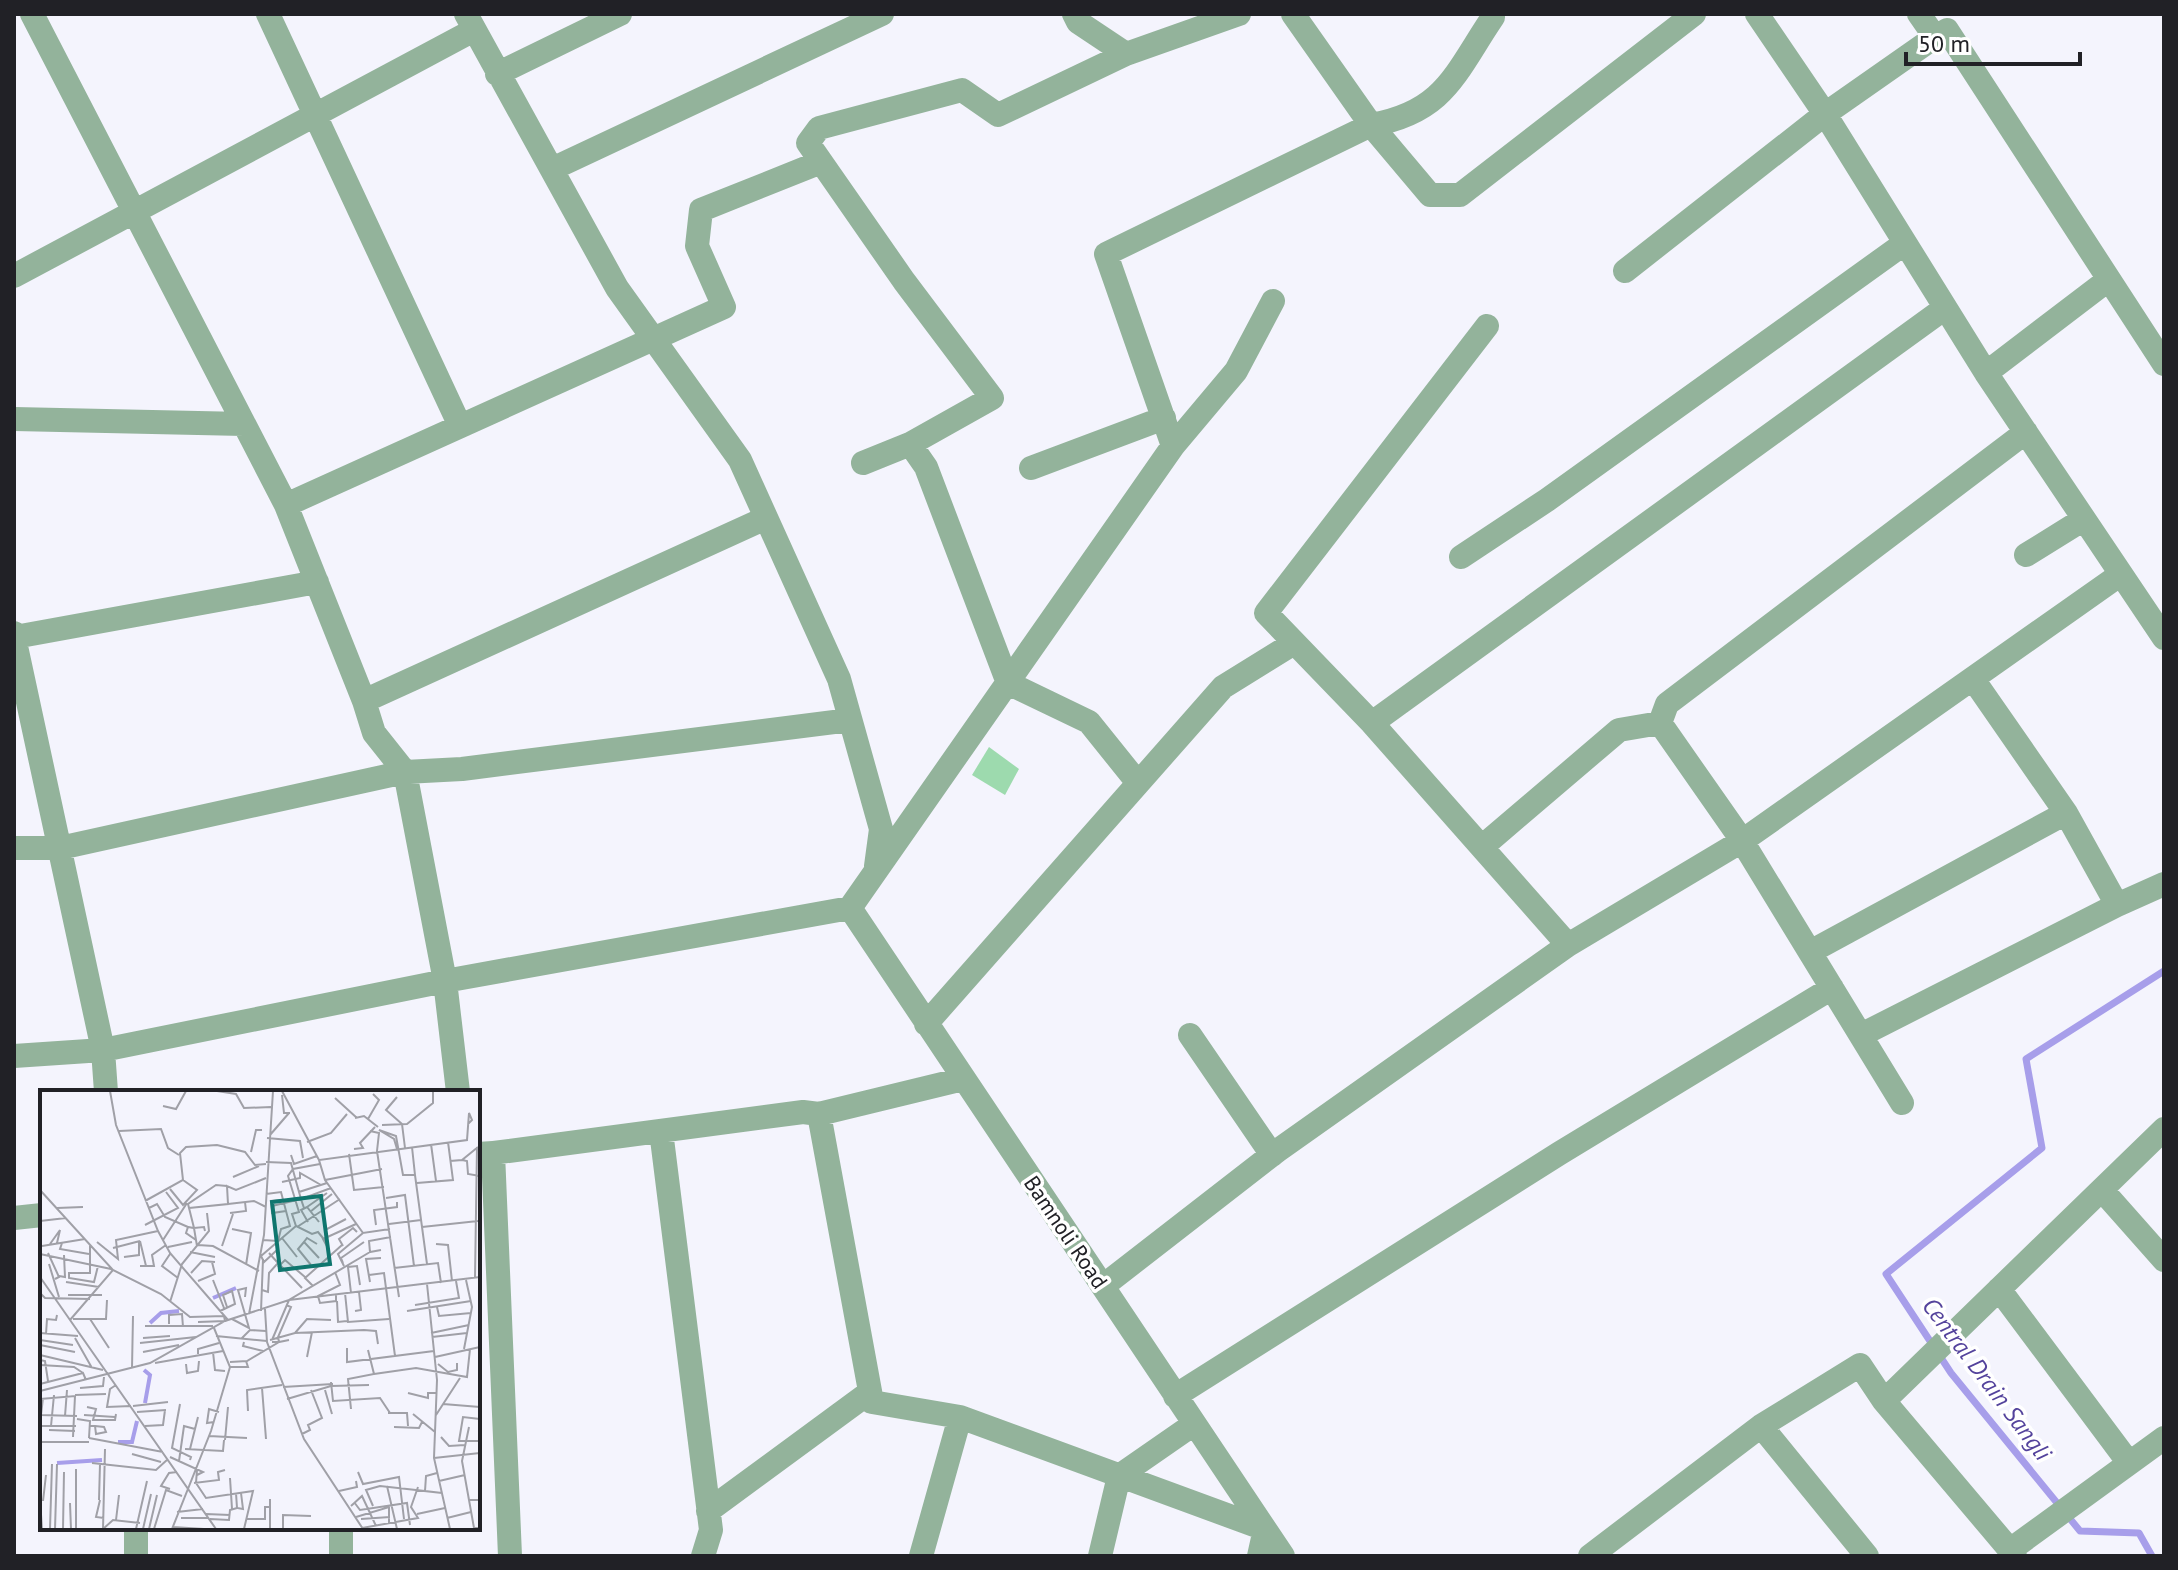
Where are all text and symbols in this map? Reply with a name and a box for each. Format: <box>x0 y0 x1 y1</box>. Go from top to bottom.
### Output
scale bar <box>1906 16 2080 66</box>
text: 50 m <box>1918 28 1970 59</box>
inset map <box>40 1090 480 1530</box>
street label: Bamnoli Road <box>1018 1170 1114 1294</box>
water label: Central Drain Sangli <box>1915 1291 2059 1467</box>

